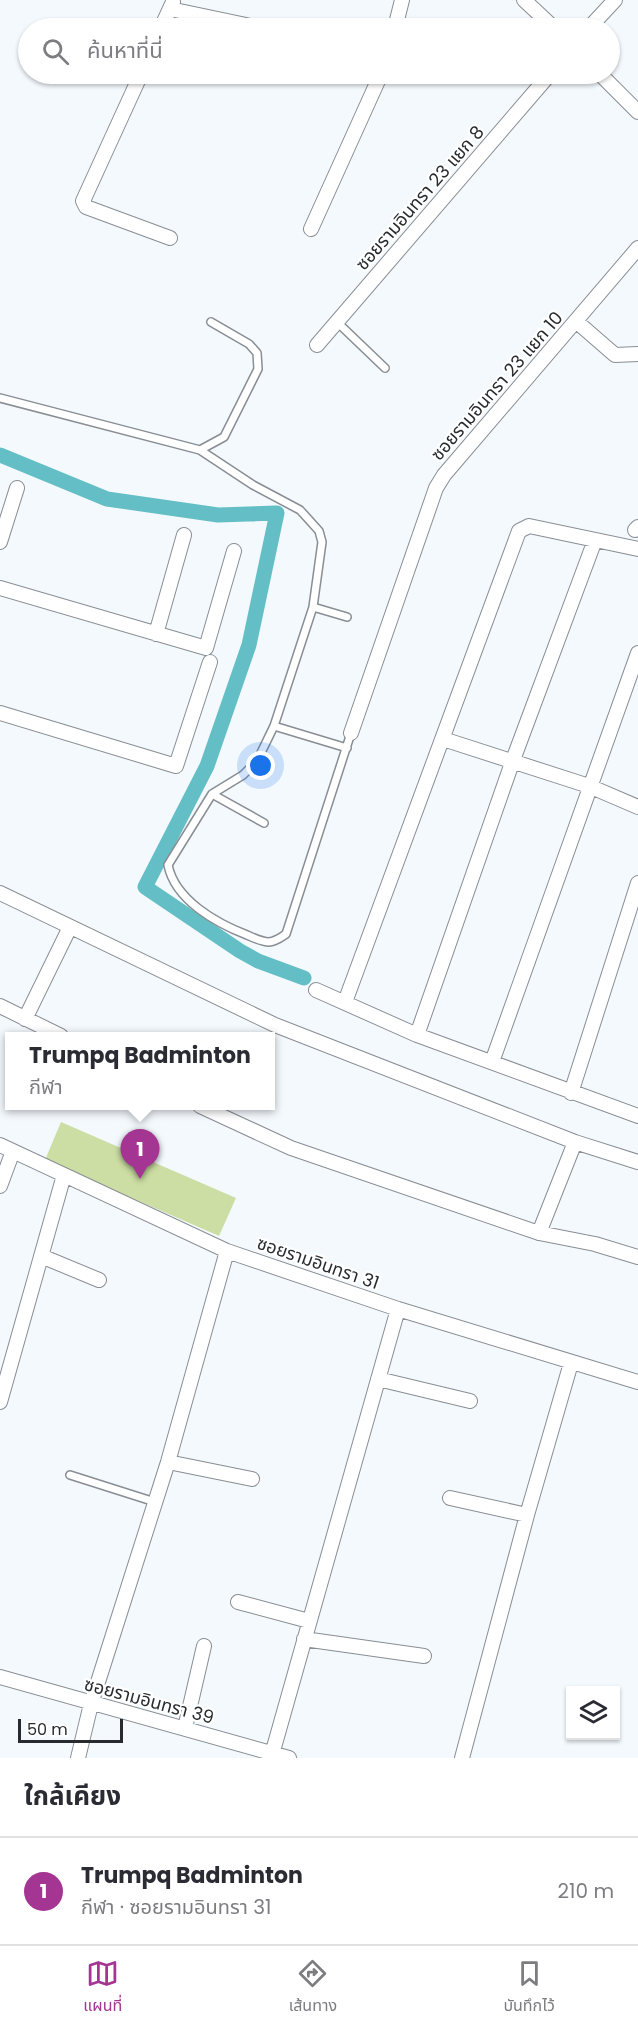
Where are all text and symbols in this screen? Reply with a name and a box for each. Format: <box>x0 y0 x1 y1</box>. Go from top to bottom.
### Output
search box <box>18 18 620 84</box>
icon: search <box>39 35 72 68</box>
text: ค้นหาที่นี่ <box>87 35 163 66</box>
street label: ซอยรามอินทรา 23 แยก 8 <box>350 120 490 275</box>
street label: ซอยรามอินทรา 23 แยก 10 <box>425 306 568 466</box>
your location <box>246 751 275 780</box>
popup <box>5 1032 275 1110</box>
text: Trumpq Badminton <box>29 1040 251 1071</box>
text: กีฬา <box>29 1073 63 1101</box>
pin: 1 <box>120 1130 160 1179</box>
street label: ซอยรามอินทรา 31 <box>254 1230 383 1295</box>
street label: ซอยรามอินทรา 39 <box>81 1671 217 1730</box>
map controls <box>566 1686 620 1740</box>
button: layers <box>566 1686 620 1740</box>
scale bar <box>18 1716 123 1744</box>
text: 50 m <box>27 1718 68 1741</box>
text: ใกล้เคียง <box>24 1778 121 1814</box>
text: Trumpq Badminton <box>81 1860 303 1891</box>
text: 1 <box>40 1877 47 1905</box>
text: 210 m <box>558 1877 614 1905</box>
text: กีฬา · ซอยรามอินทรา 31 <box>81 1893 271 1921</box>
tab: แผนที่ <box>83 1957 122 2018</box>
tab: เส้นทาง <box>289 1957 337 2018</box>
tab: บันทึกไว้ <box>503 1957 555 2018</box>

